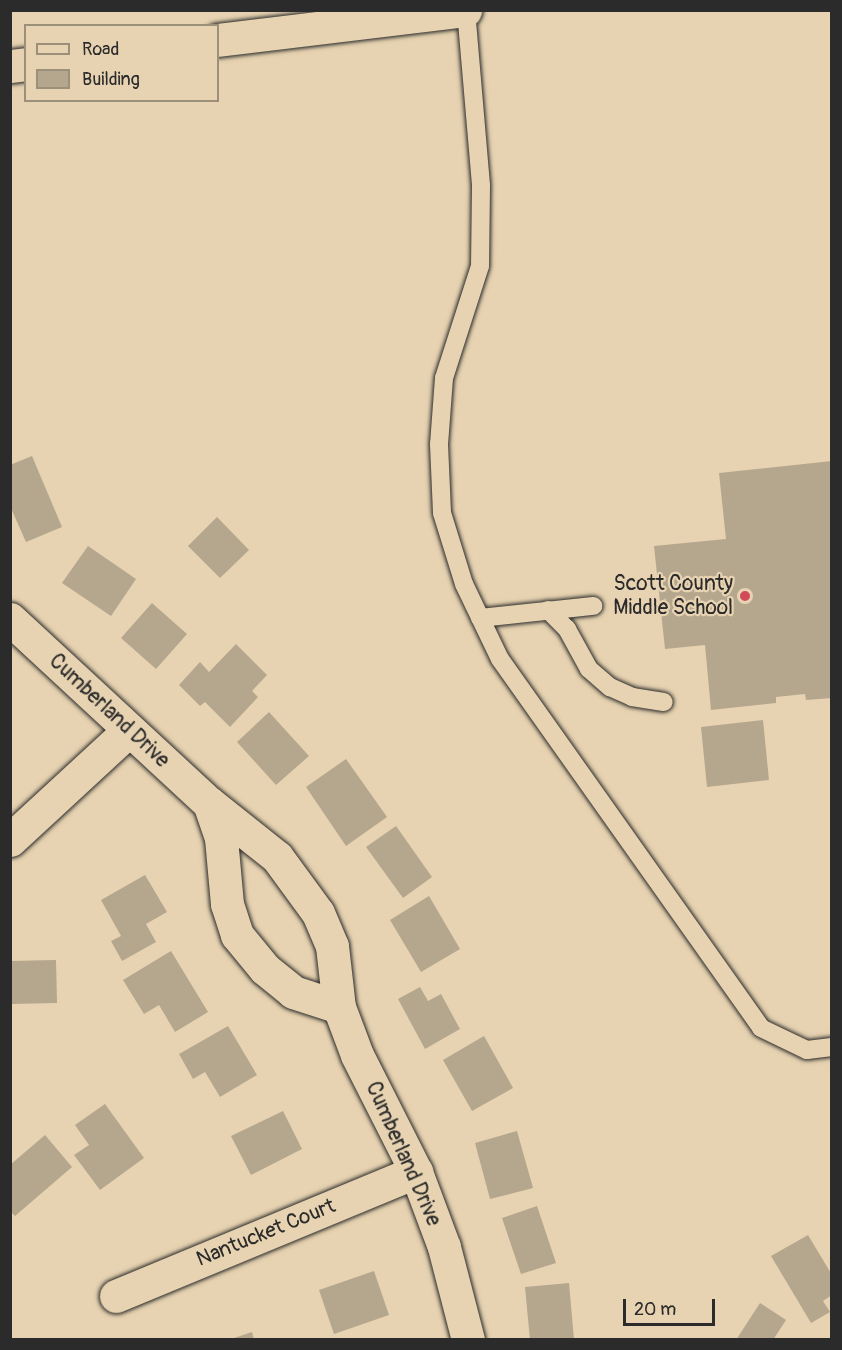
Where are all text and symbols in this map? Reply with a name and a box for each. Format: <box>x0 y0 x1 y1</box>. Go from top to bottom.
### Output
legend <box>24 24 219 102</box>
text: Road <box>82 38 119 61</box>
text: Building <box>82 68 140 91</box>
place label: Scott County Middle School <box>613 571 733 621</box>
marker: Scott County Middle School <box>738 589 752 603</box>
street label: Cumberland Drive <box>44 649 174 773</box>
street label: Cumberland Drive <box>360 1078 446 1230</box>
street label: Nantucket Court <box>193 1194 339 1272</box>
scale bar <box>626 1287 718 1325</box>
text: 20 m <box>634 1298 676 1321</box>

